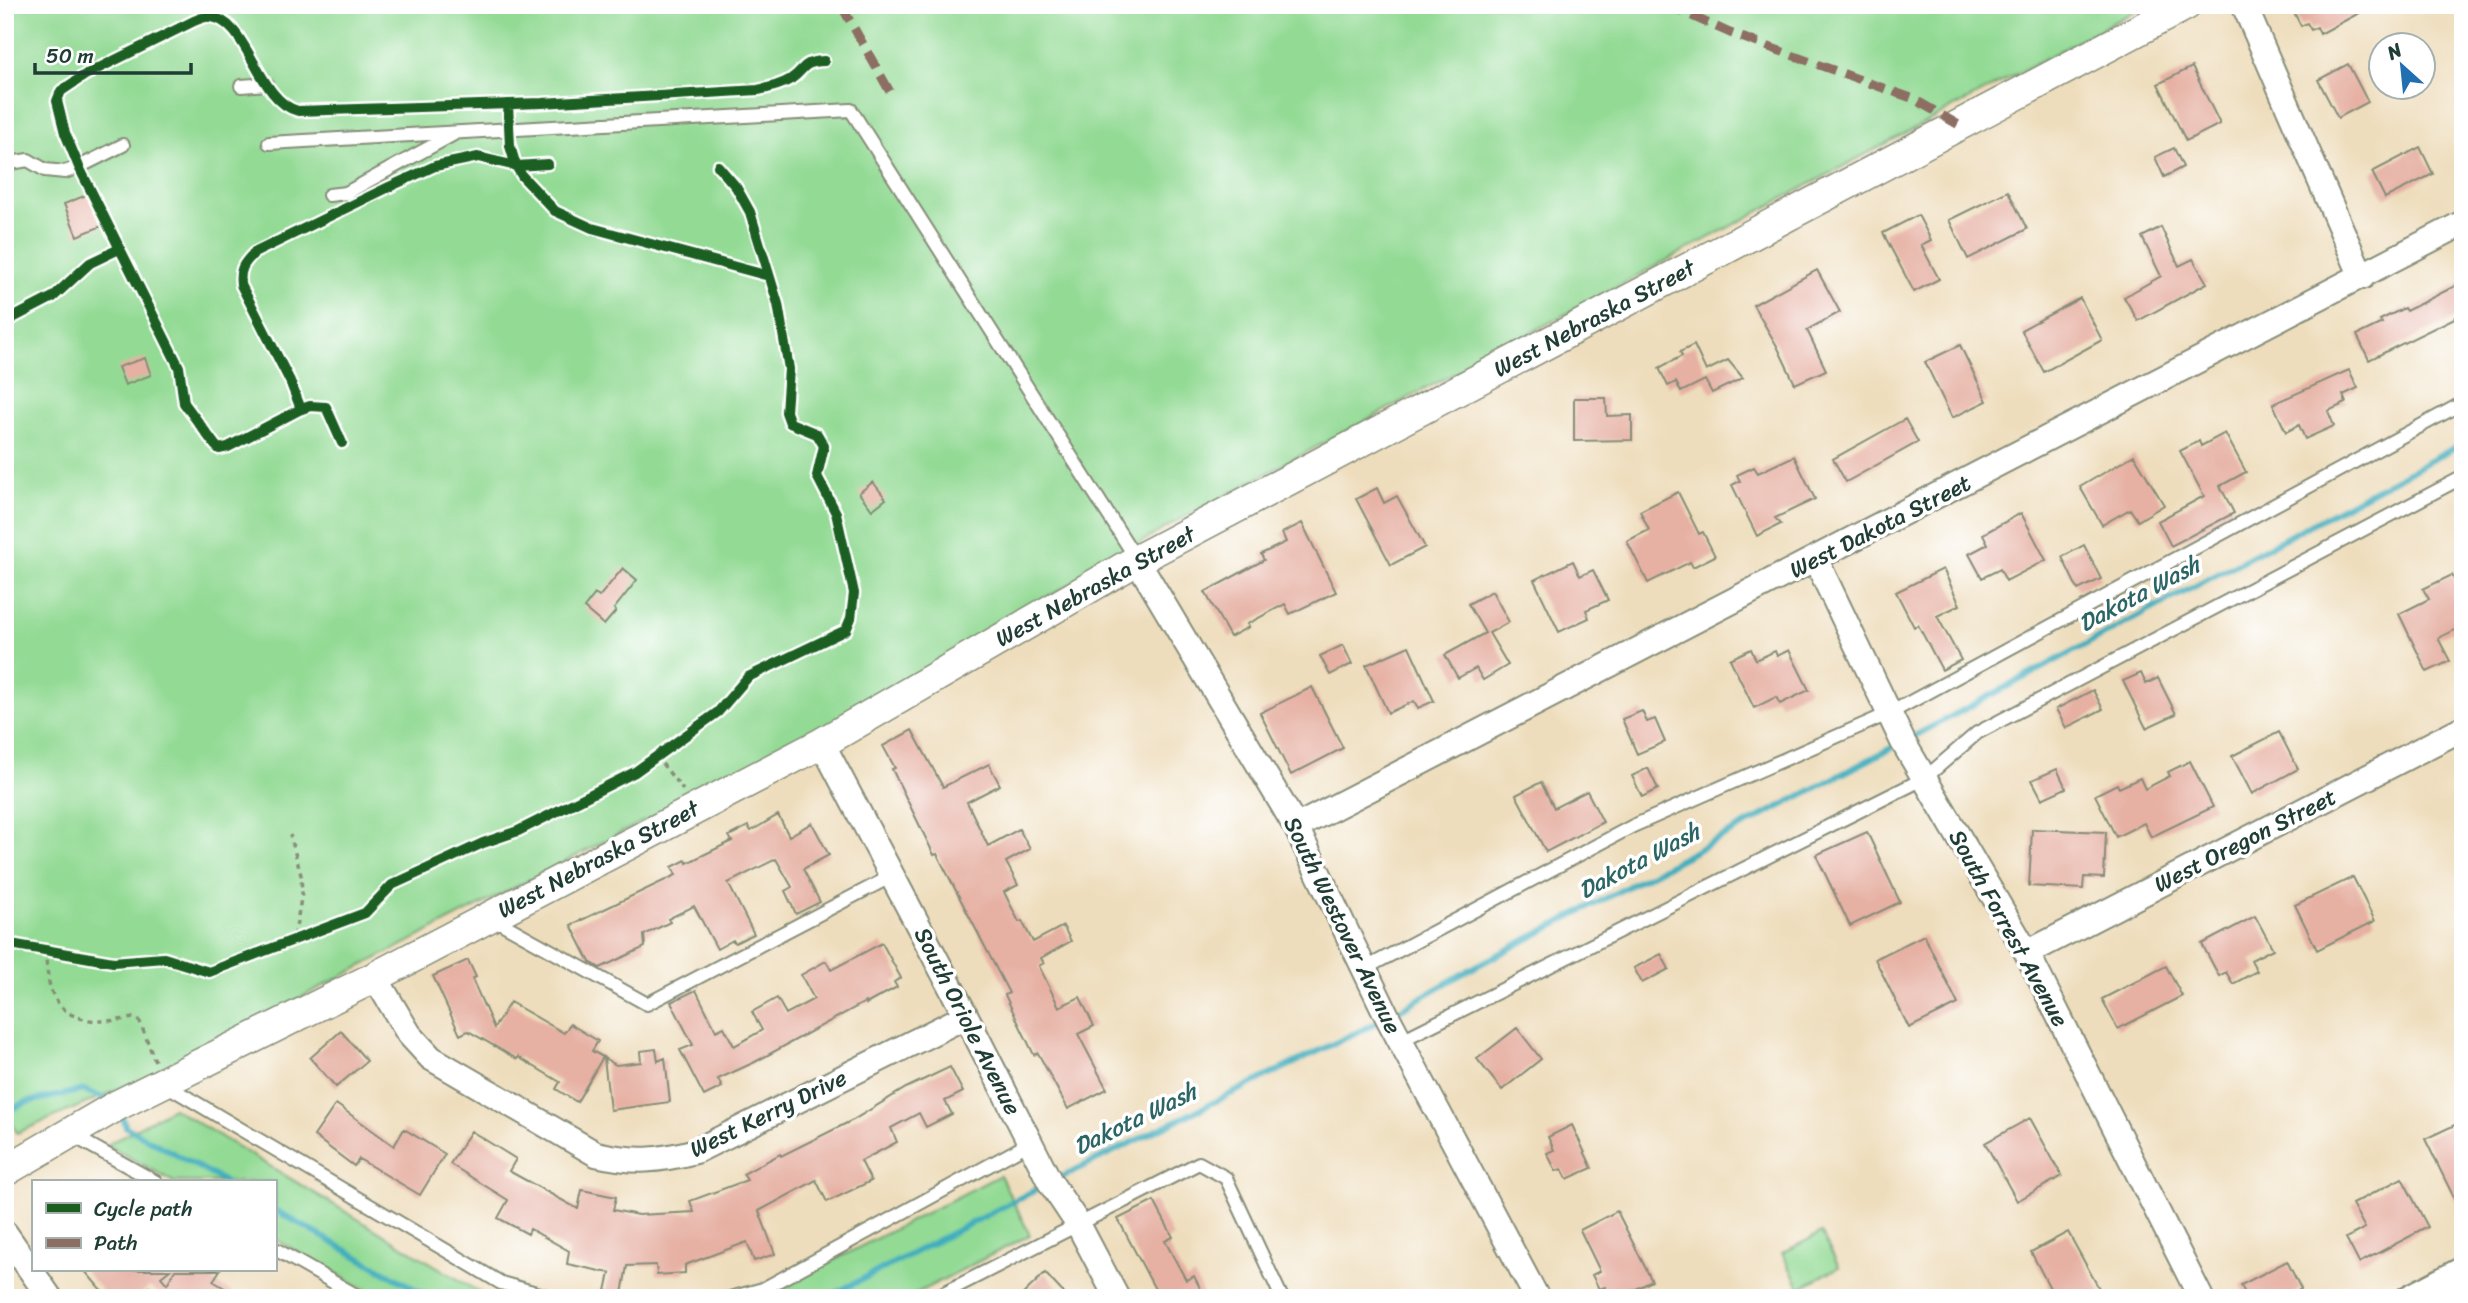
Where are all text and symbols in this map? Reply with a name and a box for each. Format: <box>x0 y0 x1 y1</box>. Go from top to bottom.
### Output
scale bar <box>35 32 191 76</box>
north arrow <box>2366 32 2436 102</box>
text: N <box>2380 33 2409 69</box>
text: 50 m <box>46 37 94 75</box>
street label: West Nebraska Street <box>1486 247 1704 389</box>
street label: West Dakota Street <box>1782 463 1978 590</box>
street label: West Nebraska Street <box>987 513 1205 659</box>
water label: Dakota Wash <box>2070 543 2210 644</box>
street label: West Oregon Street <box>2147 777 2344 904</box>
street label: West Nebraska Street <box>490 788 708 930</box>
street label: South Westover Avenue <box>1272 809 1413 1041</box>
water label: Dakota Wash <box>1570 810 1710 911</box>
street label: South Forrest Avenue <box>1937 822 2080 1035</box>
street label: South Oriole Avenue <box>902 920 1033 1123</box>
street label: West Kerry Drive <box>682 1058 854 1169</box>
water label: Dakota Wash <box>1066 1070 1206 1167</box>
legend <box>32 1180 276 1272</box>
text: Cycle path <box>94 1190 193 1228</box>
text: Path <box>94 1224 137 1262</box>

